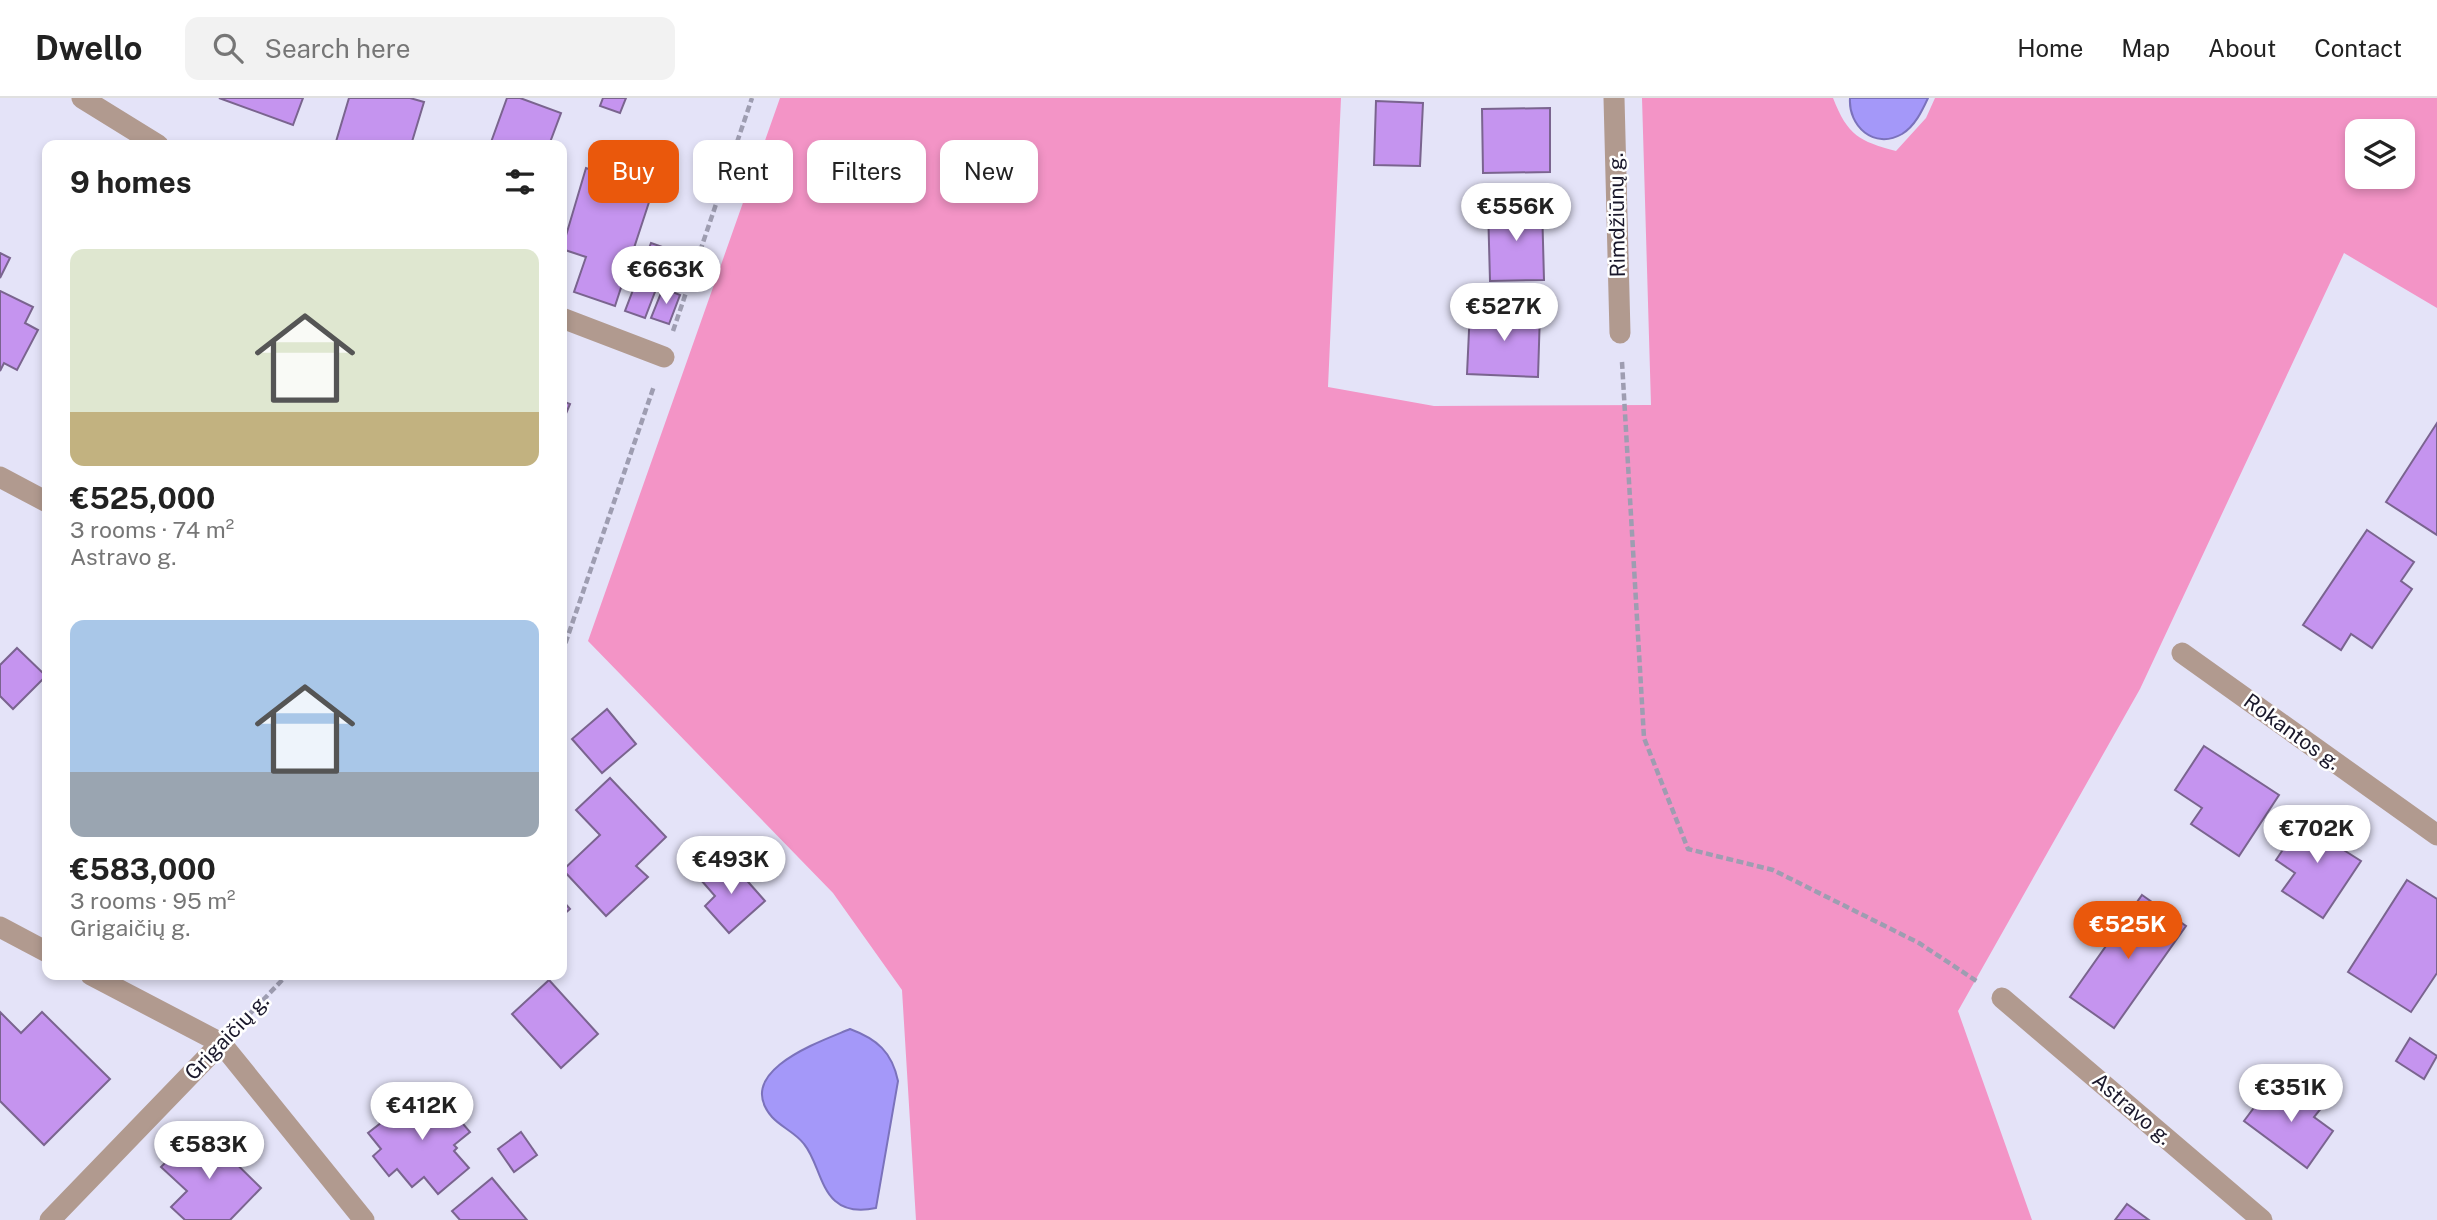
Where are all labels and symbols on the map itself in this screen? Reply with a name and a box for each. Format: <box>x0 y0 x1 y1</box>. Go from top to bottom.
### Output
street label: Rimdžiūnų g. <box>1603 152 1630 278</box>
pin: €556K <box>1467 184 1565 243</box>
pin: €663K <box>617 246 715 306</box>
pin: €527K <box>1455 284 1553 343</box>
street label: Rokantos g. <box>2239 688 2346 775</box>
pin: €702K <box>2268 806 2366 865</box>
pin: €493K <box>682 836 780 896</box>
pin: €525K <box>2079 902 2177 961</box>
street label: Grigaičių g. <box>179 988 274 1085</box>
pin: €351K <box>2242 1065 2340 1124</box>
street label: Astravo g. <box>2087 1067 2177 1150</box>
pin: €412K <box>373 1082 471 1142</box>
pin: €583K <box>160 1122 258 1181</box>

